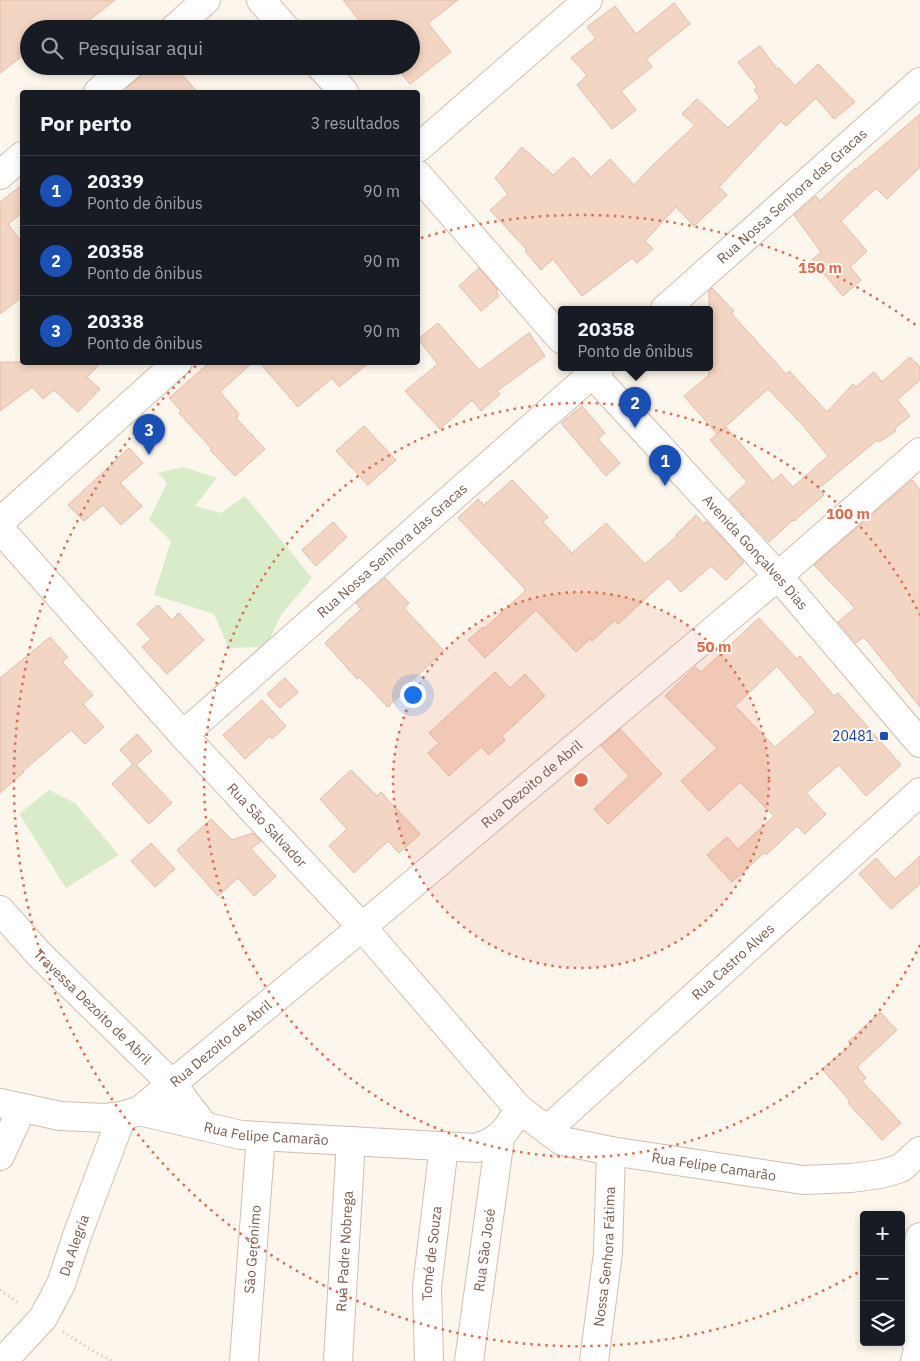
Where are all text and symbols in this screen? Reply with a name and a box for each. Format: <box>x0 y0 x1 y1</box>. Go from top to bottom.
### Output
search box <box>20 20 420 75</box>
icon: search <box>38 34 66 62</box>
text: Pesquisar aqui <box>78 36 203 60</box>
text: Por perto <box>40 109 132 137</box>
text: 3 resultados <box>311 113 400 133</box>
street label: Rua Nossa Senhora das Gracas <box>713 124 871 267</box>
text: 20339 <box>87 169 144 193</box>
text: 1 <box>51 181 61 201</box>
text: 90 m <box>363 181 400 201</box>
text: Ponto de ônibus <box>87 193 203 213</box>
text: 20358 <box>87 239 144 263</box>
text: 2 <box>51 251 61 271</box>
text: 90 m <box>363 251 400 271</box>
text: 150 m <box>798 258 842 277</box>
text: Ponto de ônibus <box>87 263 203 283</box>
popup <box>558 306 713 371</box>
text: 20338 <box>87 309 144 333</box>
text: 20358 <box>578 317 635 341</box>
text: 3 <box>51 321 61 341</box>
text: 90 m <box>363 321 400 341</box>
text: Ponto de ônibus <box>87 333 203 353</box>
text: Ponto de ônibus <box>578 341 693 361</box>
pin: 2 <box>619 387 651 428</box>
pin: 3 <box>133 414 165 455</box>
pin: 1 <box>649 445 681 486</box>
street label: Rua Nossa Senhora das Gracas <box>313 479 471 622</box>
street label: Avenida Gonçalves Dias <box>699 491 812 614</box>
text: 100 m <box>826 504 870 523</box>
text: 50 m <box>697 637 731 656</box>
your location <box>400 682 426 708</box>
place label: 20481 <box>832 727 874 745</box>
marker: 20481 <box>878 730 890 742</box>
street label: Rua Dezoito de Abril <box>477 736 586 832</box>
centre of rings <box>572 771 590 789</box>
street label: Rua São Salvador <box>223 779 311 871</box>
street label: Rua Castro Alves <box>688 919 778 1004</box>
street label: Travessa Dezoito de Abril <box>30 945 156 1068</box>
street label: Rua Dezoito de Abril <box>166 996 276 1091</box>
street label: Rua Felipe Camarão <box>202 1118 329 1149</box>
street label: Rua Felipe Camarão <box>650 1148 777 1185</box>
street label: Nossa Senhora Fátima <box>590 1186 619 1328</box>
street label: Rua Padre Nobrega <box>332 1190 357 1312</box>
street label: São Gerônimo <box>240 1204 265 1294</box>
street label: Tomé de Souza <box>418 1204 446 1301</box>
street label: Rua São José <box>470 1207 499 1293</box>
street label: Da Alegria <box>55 1211 93 1279</box>
map controls <box>860 1211 905 1346</box>
button: + <box>860 1211 905 1256</box>
button: − <box>860 1256 905 1301</box>
button: layers <box>860 1301 905 1346</box>

